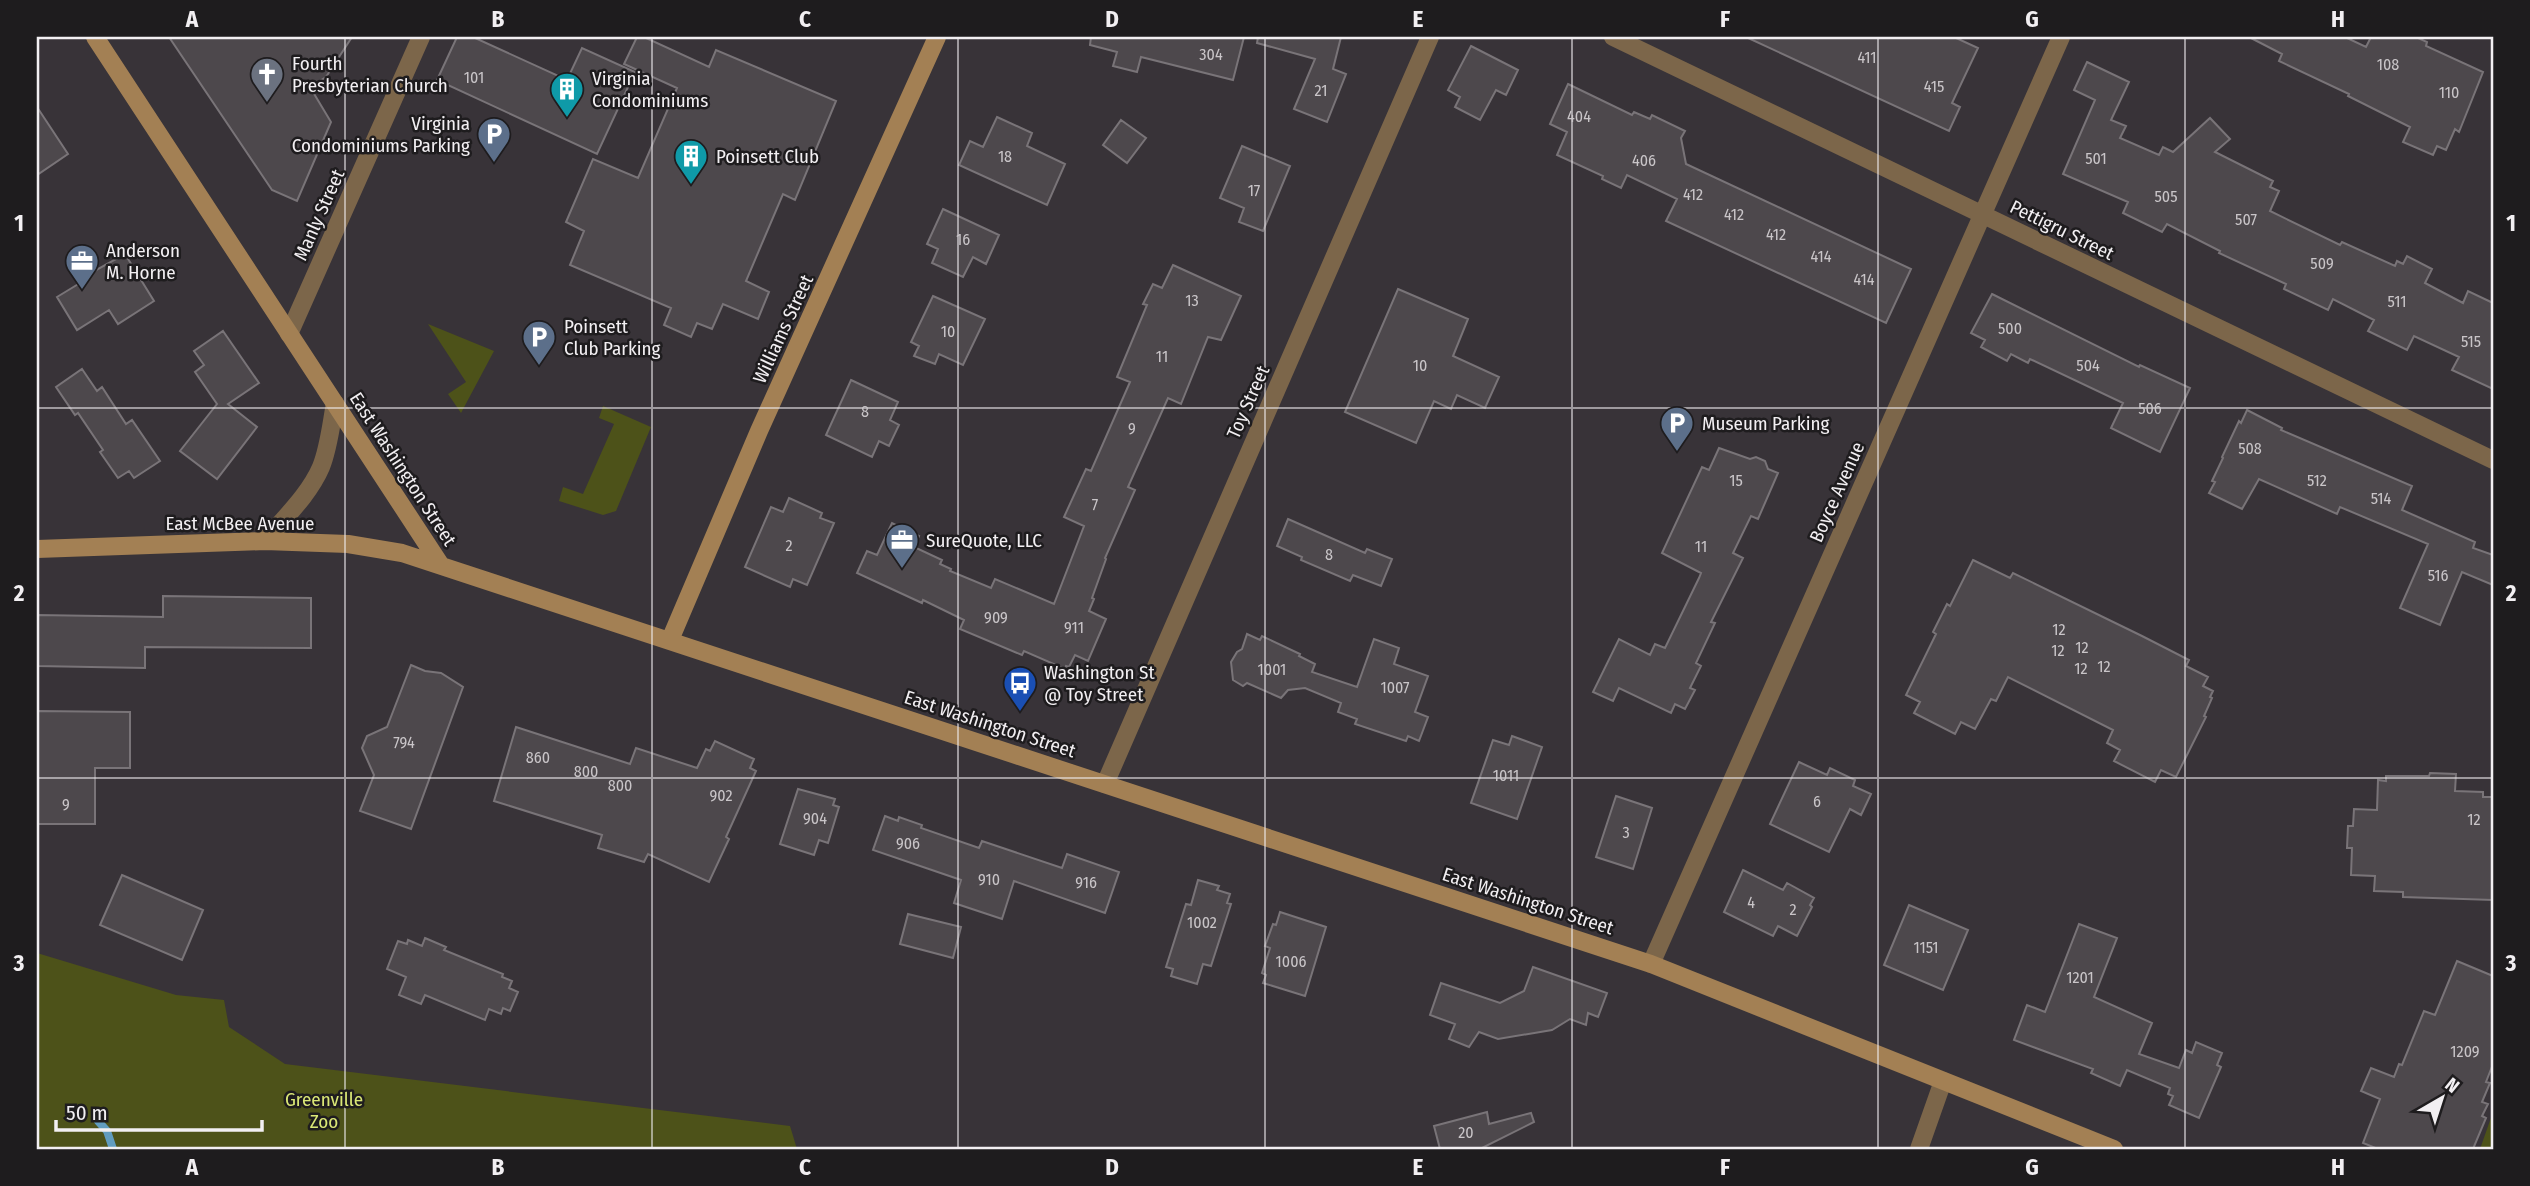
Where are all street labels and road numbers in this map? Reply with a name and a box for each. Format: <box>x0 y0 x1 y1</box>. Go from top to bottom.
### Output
street label: Manly Street <box>289 165 350 264</box>
street label: Pettigru Street <box>2006 195 2118 265</box>
street label: Williams Street <box>748 270 818 387</box>
street label: Toy Street <box>1222 361 1275 442</box>
street label: East Washington Street <box>345 388 462 551</box>
street label: Boyce Avenue <box>1805 438 1869 546</box>
street label: East McBee Avenue <box>165 512 315 535</box>
street label: East Washington Street <box>902 685 1079 763</box>
street label: East Washington Street <box>1440 862 1617 940</box>

